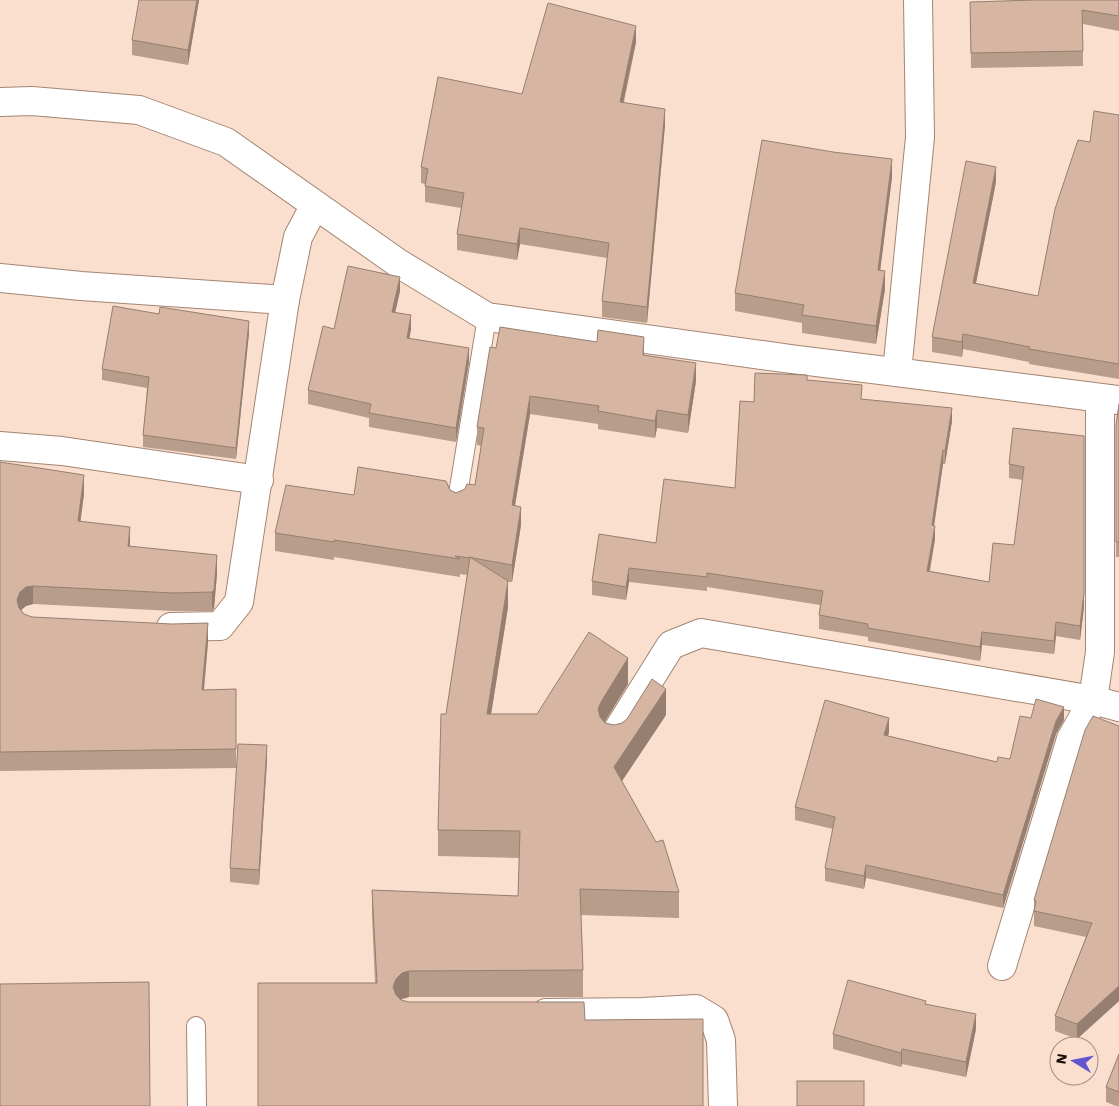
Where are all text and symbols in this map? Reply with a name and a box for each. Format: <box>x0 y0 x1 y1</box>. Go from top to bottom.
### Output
north arrow <box>1049 1036 1099 1086</box>
text: N <box>1052 1052 1070 1065</box>

